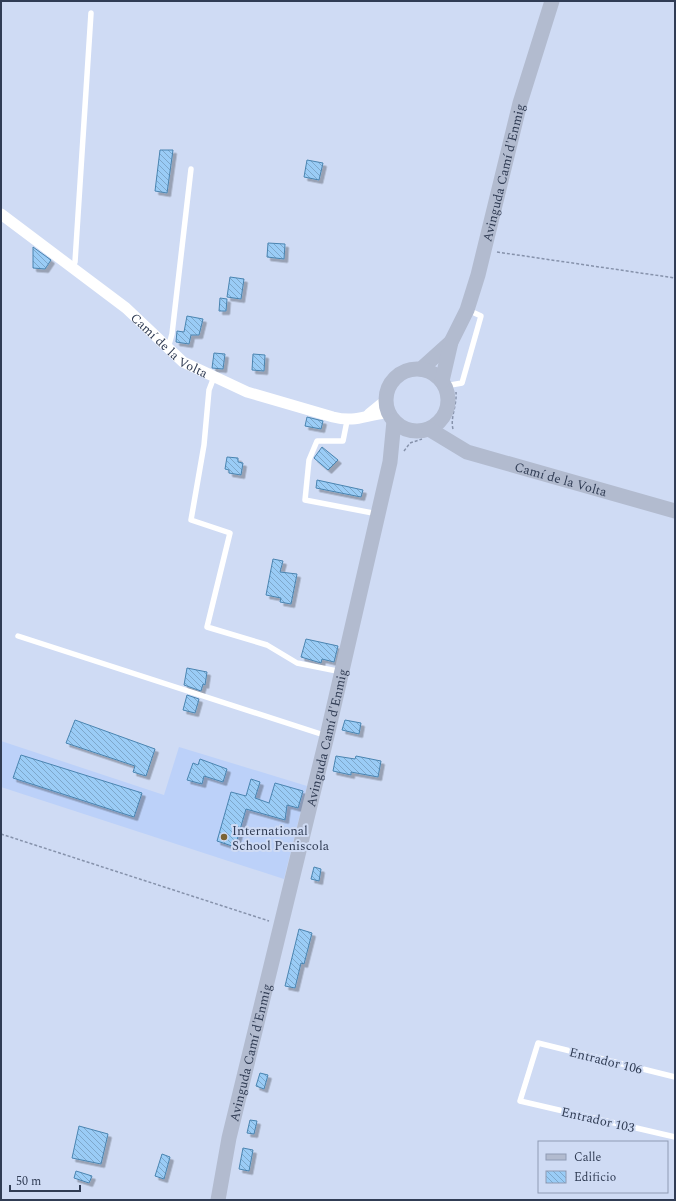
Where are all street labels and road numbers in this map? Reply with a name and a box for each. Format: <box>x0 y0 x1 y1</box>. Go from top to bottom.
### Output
street label: Avinguda Camí d'Enmig <box>477 102 531 244</box>
street label: Camí de la Volta <box>126 308 212 384</box>
street label: Camí de la Volta <box>512 457 610 502</box>
street label: Avinguda Camí d'Enmig <box>301 667 353 809</box>
street label: Avinguda Camí d'Enmig <box>224 982 277 1124</box>
street label: Entrador 106 <box>567 1042 645 1080</box>
street label: Entrador 103 <box>559 1102 637 1138</box>

